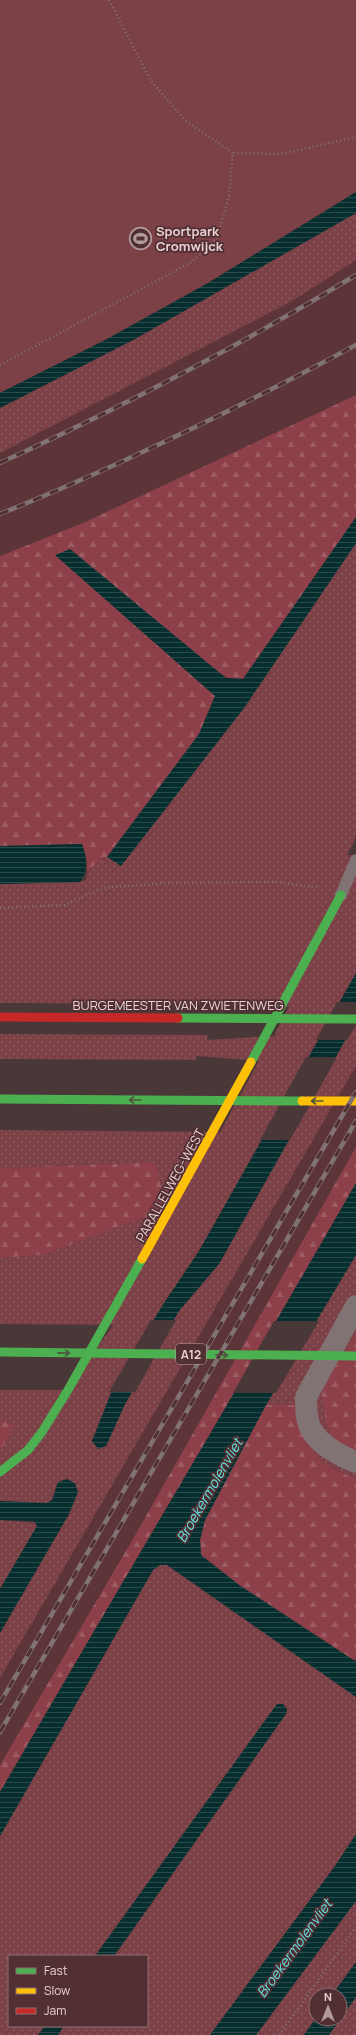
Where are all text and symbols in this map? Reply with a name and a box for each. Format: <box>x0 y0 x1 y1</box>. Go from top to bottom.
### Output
place label: Sportpark Cromwijck <box>156 222 224 255</box>
sports icon: Sportpark Cromwijck <box>127 225 153 251</box>
street label: BURGEMEESTER VAN ZWIETENWEG <box>73 996 283 1014</box>
one-way arrow <box>129 1096 142 1104</box>
one-way arrow <box>311 1097 324 1105</box>
street label: PARALLELWEG-WEST <box>131 1125 209 1245</box>
road number: A12 <box>176 1344 206 1364</box>
one-way arrow <box>57 1349 70 1357</box>
one-way arrow <box>215 1351 228 1359</box>
water label: Broekermolenvliet <box>171 1433 247 1545</box>
water label: Broekermolenvliet <box>252 1894 337 2001</box>
legend <box>8 1955 148 2027</box>
text: Fast <box>44 1962 68 1979</box>
text: Slow <box>44 1982 70 1999</box>
north arrow <box>308 1987 348 2027</box>
text: N <box>324 1989 332 2004</box>
text: Jam <box>44 2002 66 2019</box>

